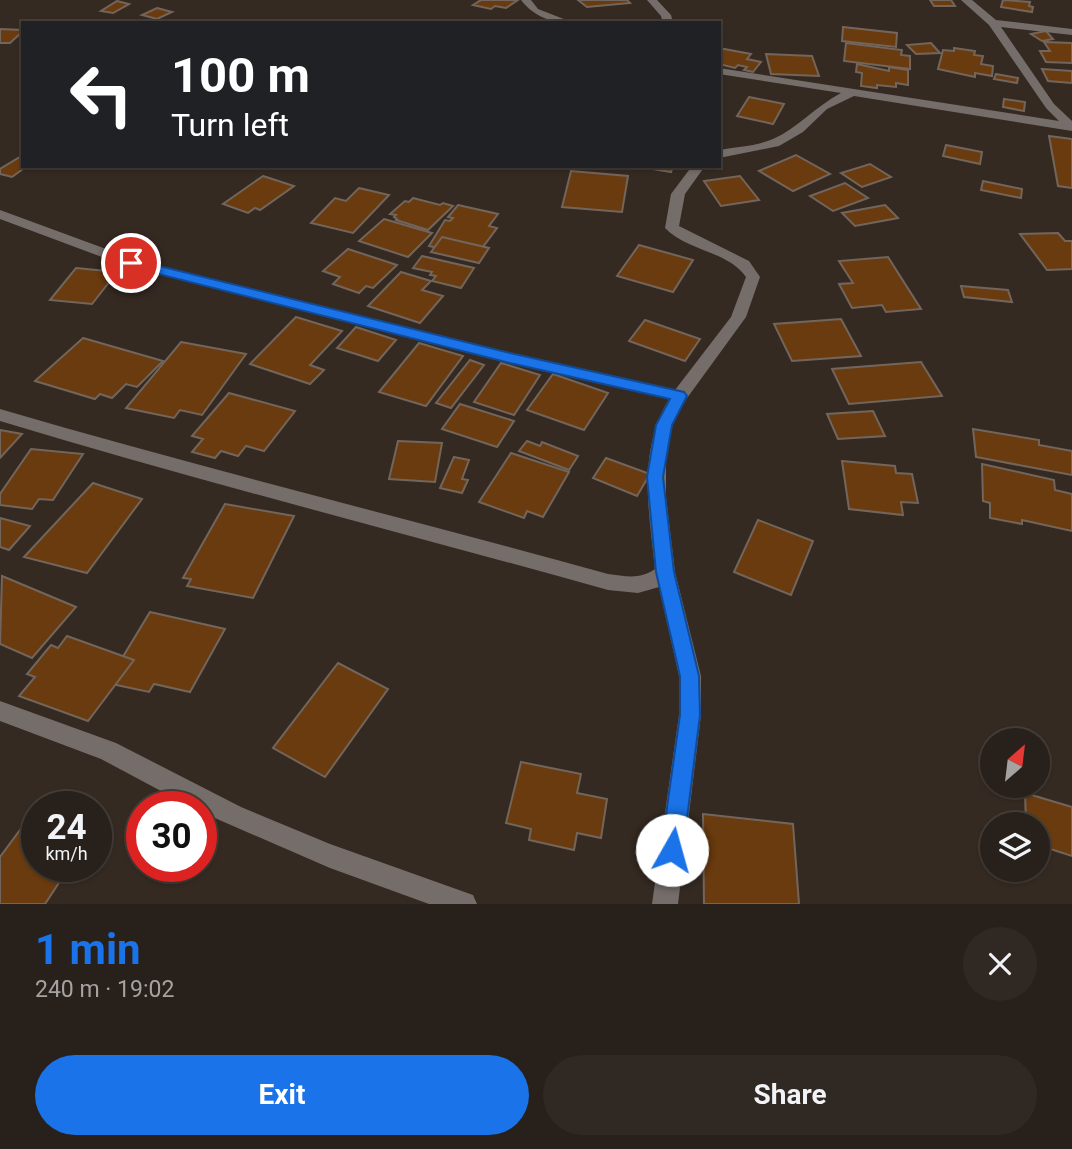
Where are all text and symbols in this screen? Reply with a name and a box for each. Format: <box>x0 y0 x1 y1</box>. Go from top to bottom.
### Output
text: 100 m <box>171 47 310 104</box>
icon: left <box>56 49 147 140</box>
text: Turn left <box>171 106 289 144</box>
pin <box>101 233 161 293</box>
icon: arrive <box>112 244 150 282</box>
north arrow <box>980 728 1050 798</box>
map controls <box>980 728 1050 882</box>
speed limit sign: 30 <box>126 791 217 882</box>
text: 24 <box>46 807 87 848</box>
button: layers <box>980 812 1050 882</box>
position arrow <box>635 813 709 887</box>
text: km/h <box>45 843 88 864</box>
text: 1 min <box>35 925 141 974</box>
button: close <box>963 927 1037 1001</box>
text: 240 m · 19:02 <box>35 976 174 1003</box>
button: Exit <box>35 1055 529 1135</box>
button: Share <box>543 1055 1037 1135</box>

